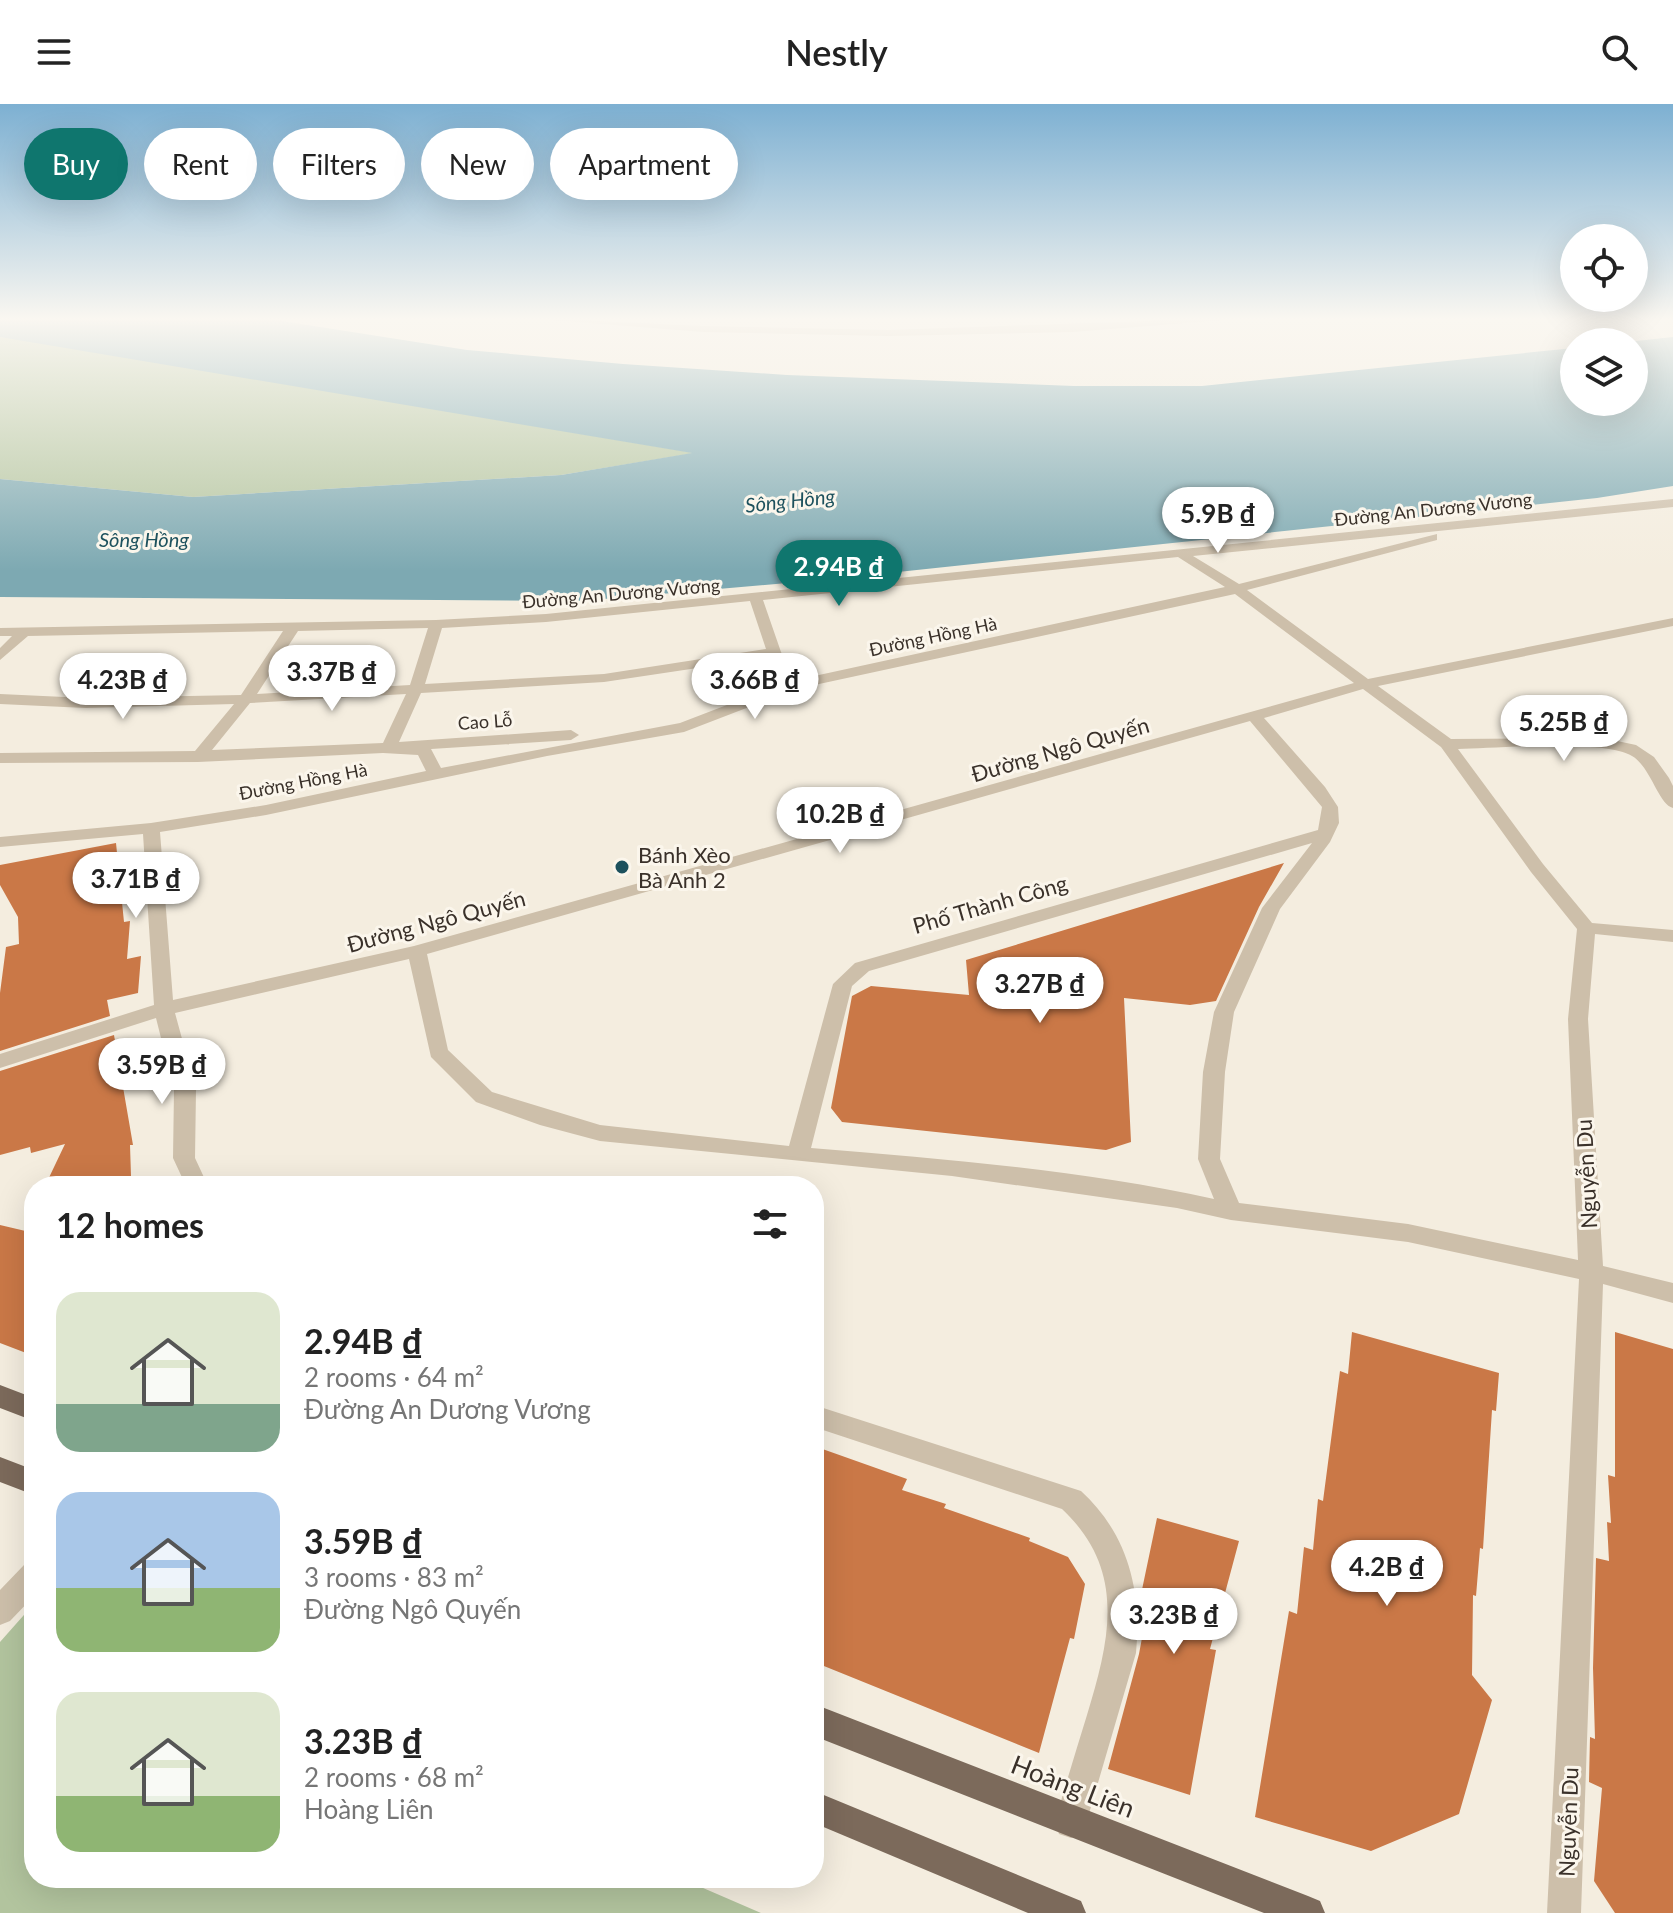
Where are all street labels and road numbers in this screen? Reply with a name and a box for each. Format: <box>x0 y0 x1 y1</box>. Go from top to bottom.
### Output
street label: Đường An Dương Vương <box>1333 488 1533 530</box>
street label: Đường An Dương Vương <box>521 573 721 613</box>
street label: Đường Hồng Hà <box>867 612 999 660</box>
street label: Cao Lỗ <box>457 708 513 734</box>
street label: Đường Ngô Quyến <box>968 711 1152 787</box>
street label: Đường Hồng Hà <box>237 758 369 804</box>
street label: Phố Thành Công <box>910 869 1070 939</box>
street label: Đường Ngô Quyến <box>344 884 528 958</box>
street label: Nguyễn Du <box>1570 1119 1602 1229</box>
street label: Hoàng Liên <box>1007 1748 1139 1824</box>
street label: Nguyễn Du <box>1553 1767 1583 1877</box>

